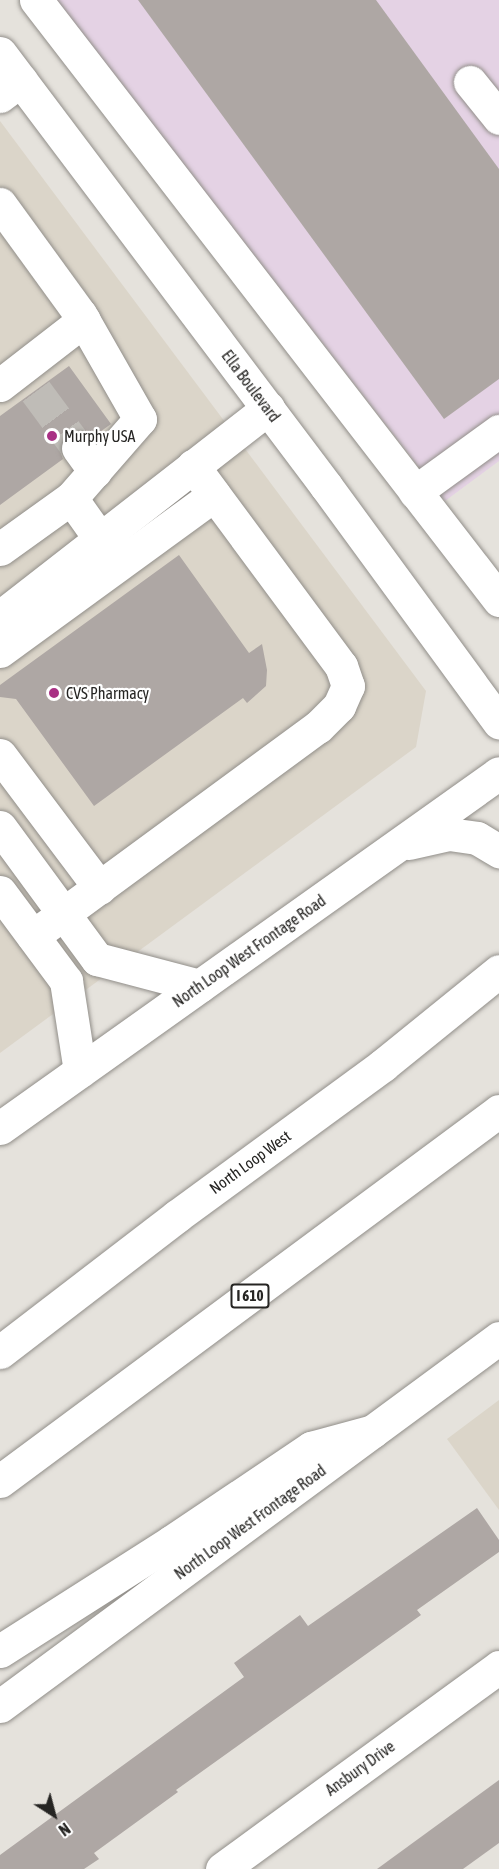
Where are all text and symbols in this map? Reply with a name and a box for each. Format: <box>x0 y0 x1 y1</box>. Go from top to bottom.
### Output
street label: Ella Boulevard <box>218 346 284 426</box>
place label: Murphy USA <box>64 426 135 446</box>
marker: Murphy USA <box>45 429 59 443</box>
place label: CVS Pharmacy <box>66 683 149 703</box>
marker: CVS Pharmacy <box>47 686 61 700</box>
street label: North Loop West Frontage Road <box>169 891 329 1011</box>
street label: North Loop West <box>206 1126 294 1198</box>
road number: I 610 <box>229 1284 271 1308</box>
street label: North Loop West Frontage Road <box>170 1461 330 1583</box>
street label: Ansbury Drive <box>322 1736 398 1800</box>
north arrow <box>24 1785 84 1845</box>
text: N <box>55 1819 74 1840</box>

